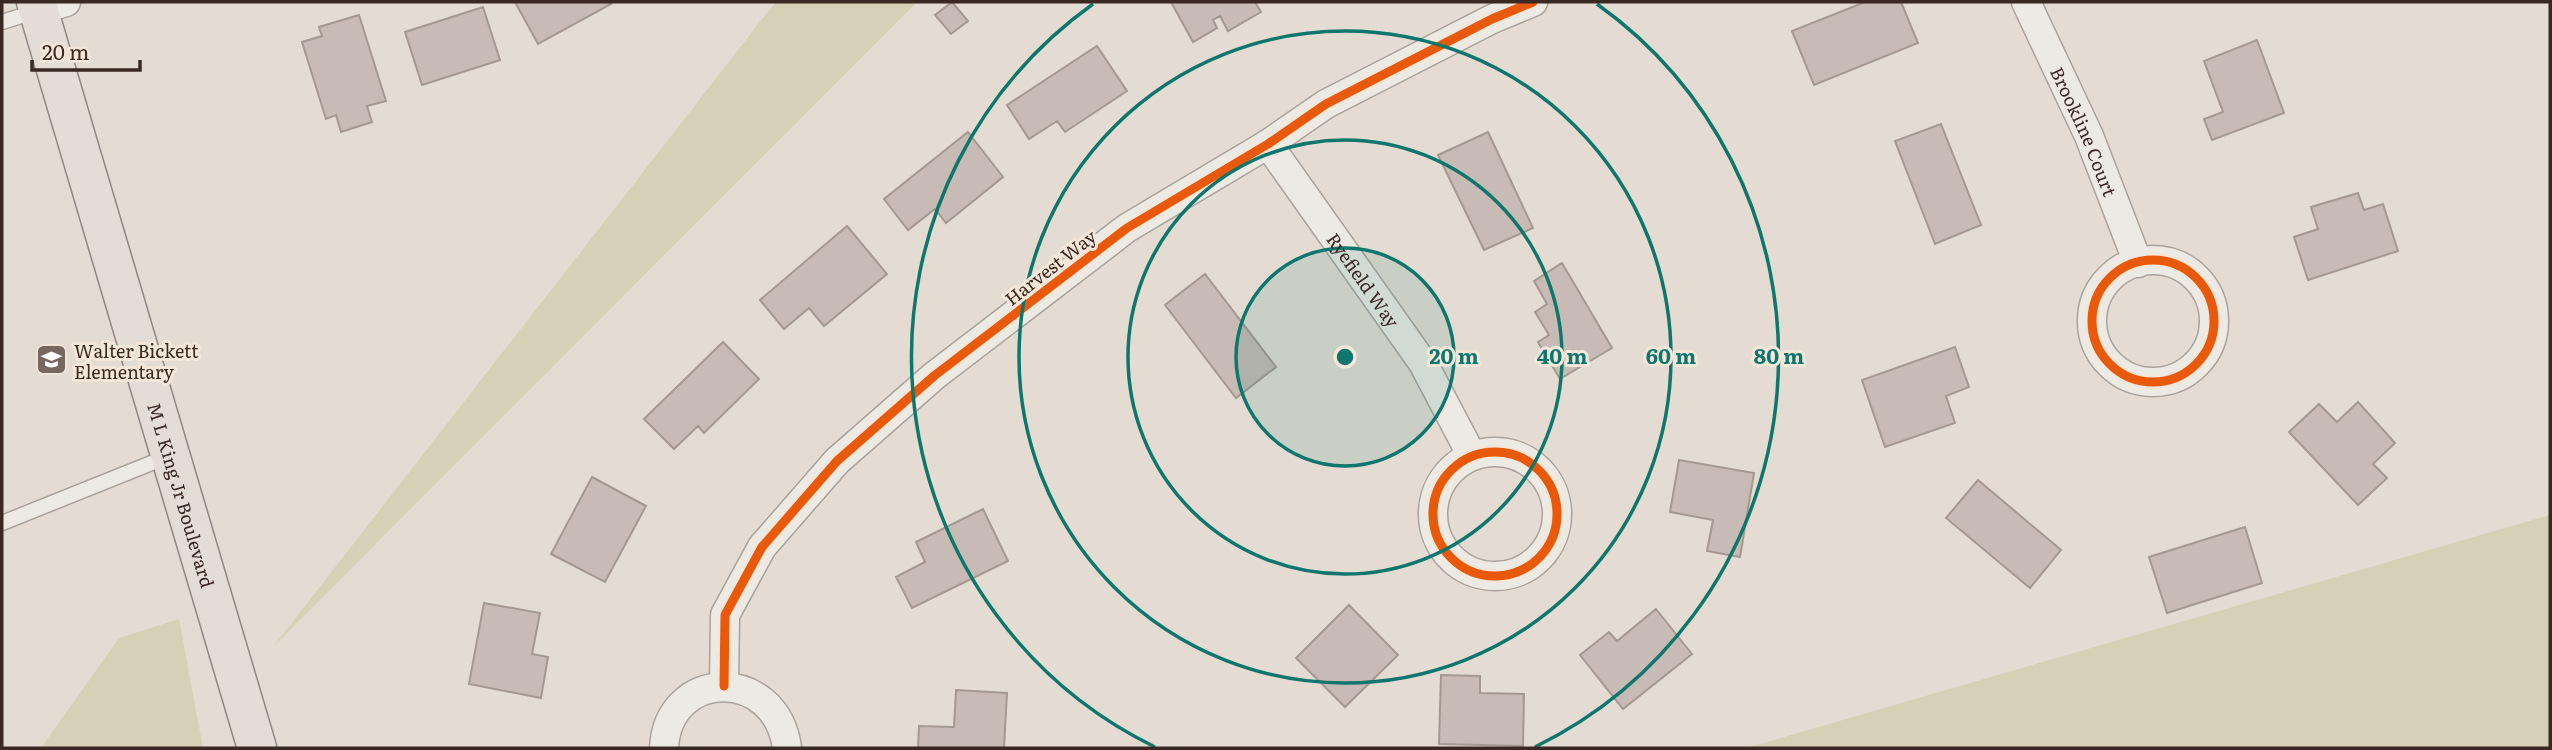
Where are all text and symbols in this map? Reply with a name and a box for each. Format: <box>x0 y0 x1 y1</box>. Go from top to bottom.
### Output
scale bar <box>32 28 140 72</box>
text: 20 m <box>42 35 89 66</box>
street label: Brookline Court <box>2045 62 2125 201</box>
street label: Harvest Way <box>998 222 1102 311</box>
street label: Ryefield Way <box>1321 227 1407 333</box>
place label: Walter Bickett Elementary <box>74 337 199 385</box>
text: 20 m <box>1429 339 1479 370</box>
text: 40 m <box>1537 339 1587 370</box>
text: 60 m <box>1646 339 1696 370</box>
text: 80 m <box>1754 339 1804 370</box>
school or university icon: Walter Bickett Elementary <box>34 343 68 377</box>
centre of rings <box>1333 345 1357 369</box>
street label: M L King Jr Boulevard <box>142 399 222 591</box>

